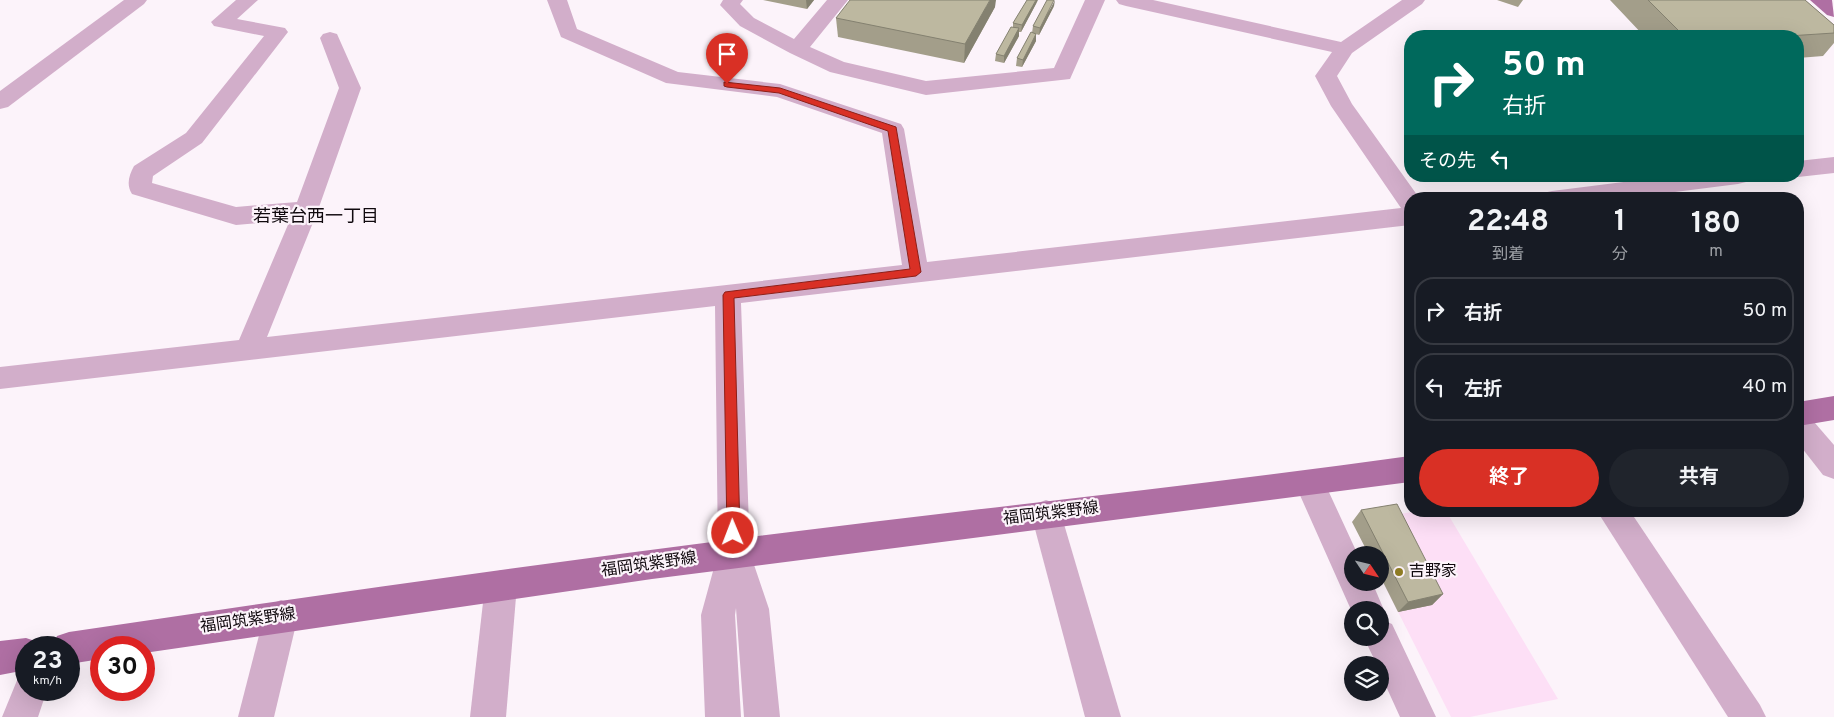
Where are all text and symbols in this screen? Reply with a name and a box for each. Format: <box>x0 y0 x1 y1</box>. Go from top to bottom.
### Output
pin <box>706 33 748 84</box>
icon: arrive <box>713 40 741 68</box>
text: 50 m <box>1502 44 1586 88</box>
icon: right <box>1419 50 1484 115</box>
text: 右折 <box>1502 94 1546 121</box>
icon: left <box>1486 145 1514 173</box>
text: その先 <box>1419 150 1476 174</box>
text: 22:48 <box>1467 204 1549 241</box>
text: 1 <box>1614 204 1626 241</box>
district label: 若葉台西一丁目 <box>253 206 379 229</box>
text: 180 <box>1691 206 1741 243</box>
text: m <box>1709 242 1723 262</box>
text: 到着 <box>1492 245 1524 265</box>
text: 分 <box>1612 245 1628 265</box>
icon: right <box>1421 297 1449 325</box>
text: 50 m <box>1742 299 1787 323</box>
text: 右折 <box>1464 302 1502 326</box>
icon: left <box>1421 373 1449 401</box>
text: 40 m <box>1742 375 1787 399</box>
text: 左折 <box>1464 378 1502 402</box>
button: 終了 <box>1419 449 1599 507</box>
button: 共有 <box>1609 449 1789 507</box>
street label: 福岡筑紫野線 <box>1002 498 1100 530</box>
position arrow <box>706 506 758 558</box>
north arrow <box>1344 546 1389 591</box>
map controls <box>1344 546 1389 701</box>
street label: 福岡筑紫野線 <box>600 548 698 582</box>
place label: 吉野家 <box>1409 562 1457 582</box>
marker: 吉野家 <box>1393 566 1405 578</box>
button: search <box>1344 601 1389 646</box>
street label: 福岡筑紫野線 <box>199 604 297 638</box>
speed limit sign: 30 <box>90 636 155 701</box>
text: 23 <box>32 646 63 678</box>
button: layers <box>1344 656 1389 701</box>
text: km/h <box>33 673 62 689</box>

